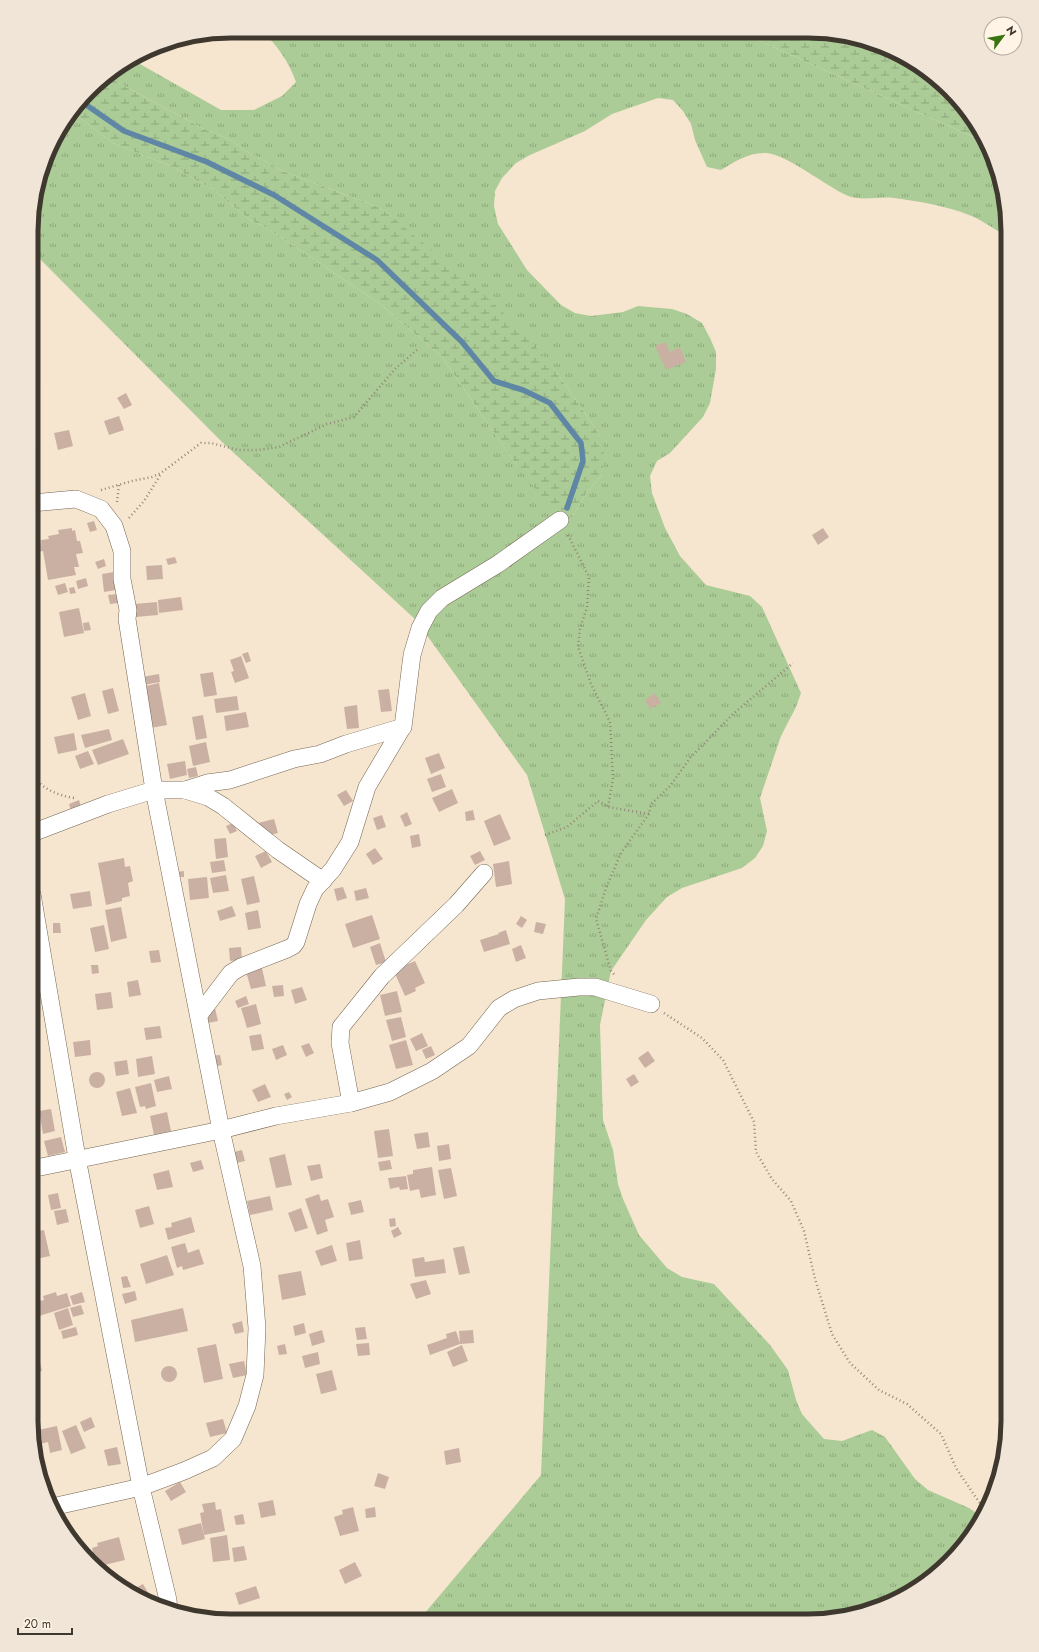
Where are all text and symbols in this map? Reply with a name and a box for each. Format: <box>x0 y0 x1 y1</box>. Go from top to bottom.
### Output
north arrow <box>983 16 1023 56</box>
text: N <box>1002 23 1021 39</box>
scale bar <box>18 1610 72 1636</box>
text: 20 m <box>24 1615 51 1633</box>

